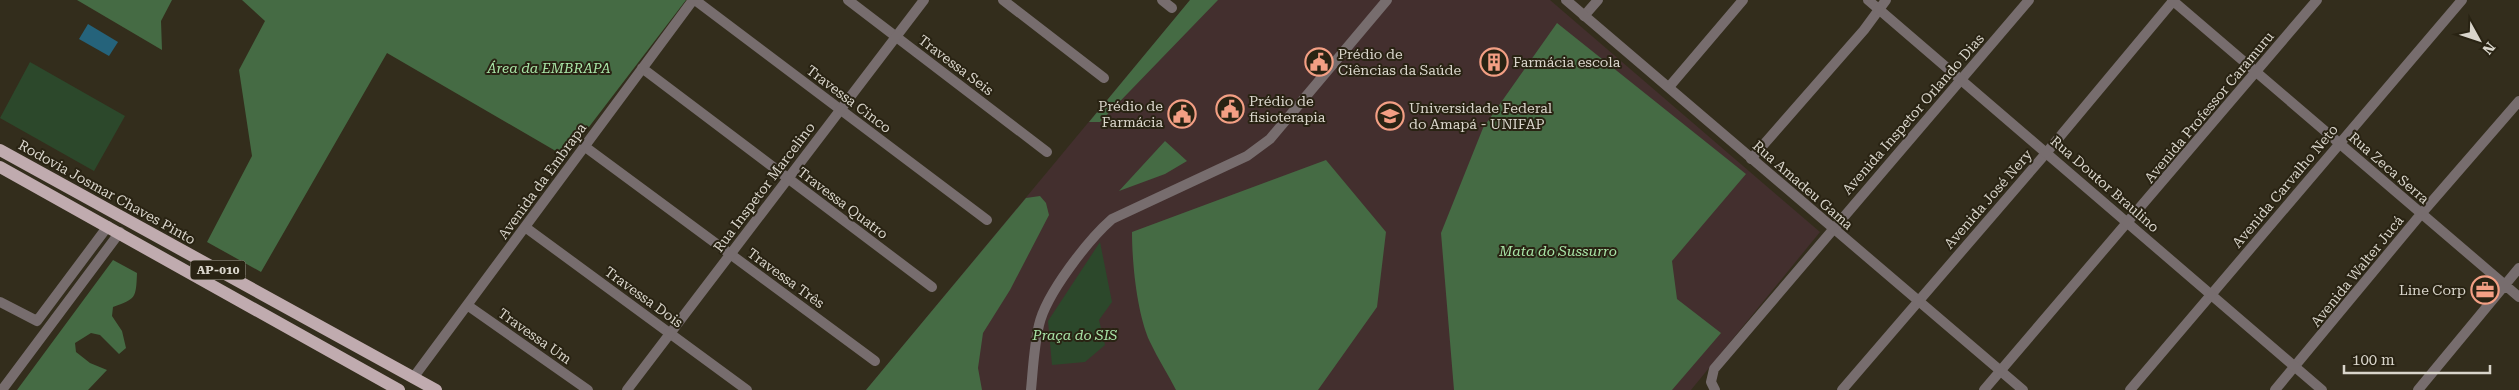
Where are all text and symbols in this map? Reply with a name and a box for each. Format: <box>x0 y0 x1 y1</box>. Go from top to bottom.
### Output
north arrow <box>2454 15 2504 65</box>
street label: Avenida Professor Caramuru <box>2141 28 2277 186</box>
street label: Avenida Inspetor Orlando Dias <box>1839 30 1987 198</box>
street label: Travessa Seis <box>915 32 997 99</box>
text: N <box>2479 39 2499 58</box>
place label: Prédio de Ciências da Saúde <box>1338 46 1462 78</box>
public building icon: Prédio de Ciências da Saúde <box>1304 47 1334 77</box>
building icon: Farmácia escola <box>1479 47 1509 77</box>
place label: Farmácia escola <box>1513 54 1621 70</box>
park label: Área da EMBRAPA <box>486 60 611 76</box>
street label: Travessa Cinco <box>803 62 895 136</box>
place label: Prédio de fisioterapia <box>1249 93 1326 125</box>
public building icon: Prédio de fisioterapia <box>1215 94 1245 124</box>
place label: Prédio de Farmácia <box>1098 98 1163 130</box>
public building icon: Prédio de Farmácia <box>1167 99 1197 129</box>
place label: Universidade Federal do Amapá - UNIFAP <box>1409 100 1553 132</box>
school or university icon: Universidade Federal do Amapá - UNIFAP <box>1375 101 1405 131</box>
street label: Rua Inspetor Marcelino <box>710 119 818 255</box>
street label: Avenida da Embrapa <box>495 120 590 242</box>
street label: Avenida Carvalho Neto <box>2229 121 2341 251</box>
street label: Rua Zeca Serra <box>2346 129 2432 207</box>
street label: Rua Doutor Braulino <box>2048 133 2162 235</box>
street label: Rodovia Josmar Chaves Pinto <box>16 137 198 247</box>
street label: Rua Amadeu Gama <box>1750 137 1857 233</box>
street label: Avenida José Nery <box>1941 146 2036 252</box>
street label: Travessa Quatro <box>795 164 891 242</box>
street label: Avenida Walter Jucá <box>2307 212 2407 330</box>
park label: Mata do Sussurro <box>1498 243 1617 259</box>
street label: Travessa Três <box>744 245 828 311</box>
road number: AP-010 <box>190 260 246 280</box>
street label: Travessa Dois <box>602 263 686 331</box>
office icon: Line Corp <box>2470 275 2500 305</box>
place label: Line Corp <box>2399 282 2466 298</box>
street label: Travessa Um <box>495 305 575 367</box>
park label: Praça do SIS <box>1032 327 1118 343</box>
scale bar <box>2344 342 2490 374</box>
text: 100 m <box>2352 351 2395 369</box>

